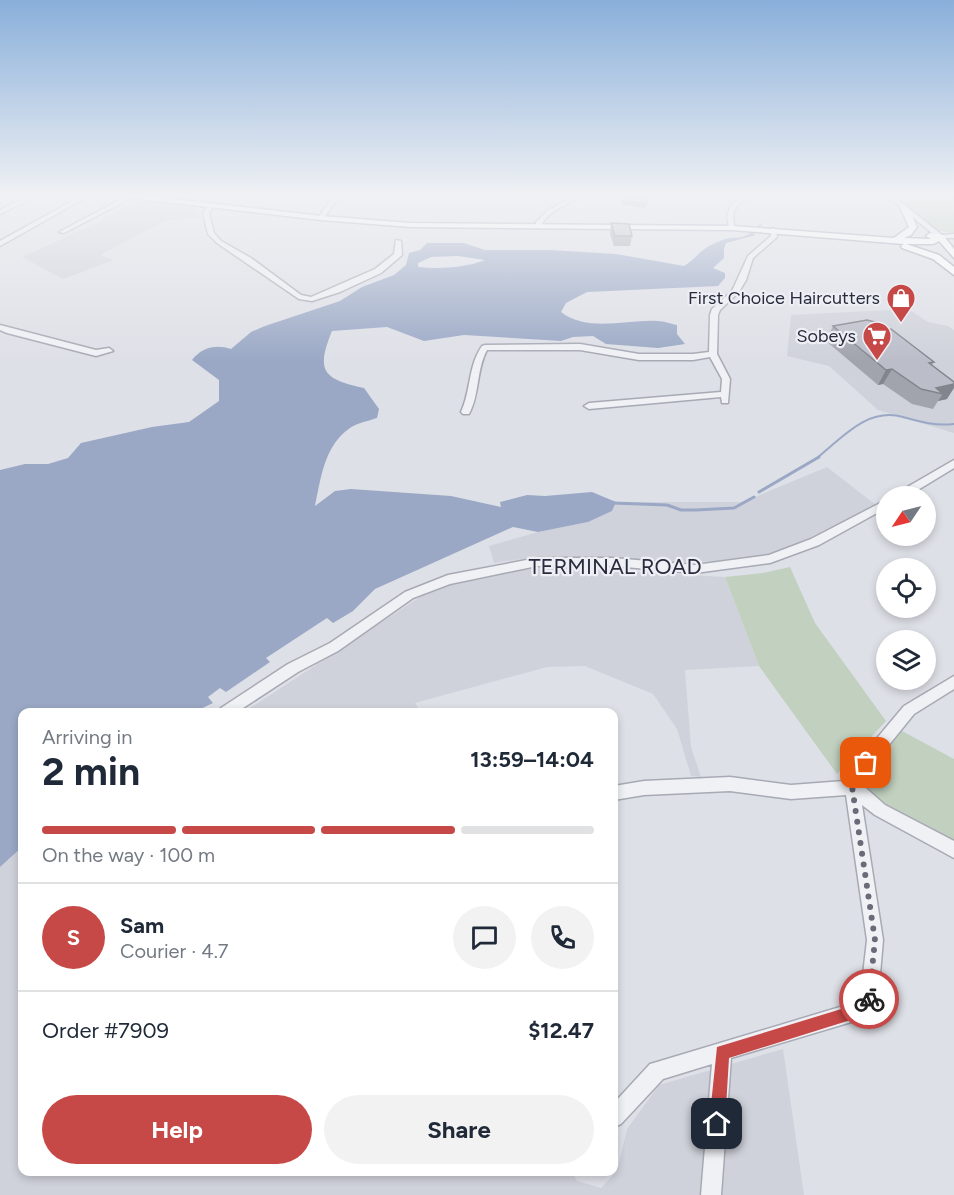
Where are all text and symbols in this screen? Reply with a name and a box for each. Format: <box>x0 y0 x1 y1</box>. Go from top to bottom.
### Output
shop icon: First Choice Haircutters <box>885 282 917 324</box>
place label: First Choice Haircutters <box>688 287 880 309</box>
supermarket icon: Sobeys <box>861 320 893 362</box>
place label: Sobeys <box>797 325 856 347</box>
north arrow <box>876 486 936 546</box>
map controls <box>876 486 936 690</box>
street label: TERMINAL ROAD <box>528 553 702 580</box>
button: locate <box>876 558 936 618</box>
button: layers <box>876 630 936 690</box>
text: Arriving in <box>42 725 132 749</box>
pin <box>840 737 891 788</box>
text: 13:59–14:04 <box>470 746 594 773</box>
icon: bag <box>849 746 882 779</box>
text: 2 min <box>42 748 140 795</box>
text: On the way · 100 m <box>42 843 215 867</box>
button: chat <box>453 906 516 969</box>
button: phone <box>531 906 594 969</box>
text: Sam <box>120 912 164 939</box>
text: S <box>67 924 80 951</box>
text: Courier · 4.7 <box>120 939 229 963</box>
courier <box>839 969 899 1029</box>
icon: bike <box>853 983 886 1016</box>
text: Order #7909 <box>42 1017 169 1044</box>
text: $12.47 <box>528 1017 594 1044</box>
button: Help <box>42 1095 312 1164</box>
button: Share <box>324 1095 594 1164</box>
pin <box>691 1098 742 1149</box>
icon: home <box>700 1107 733 1140</box>

